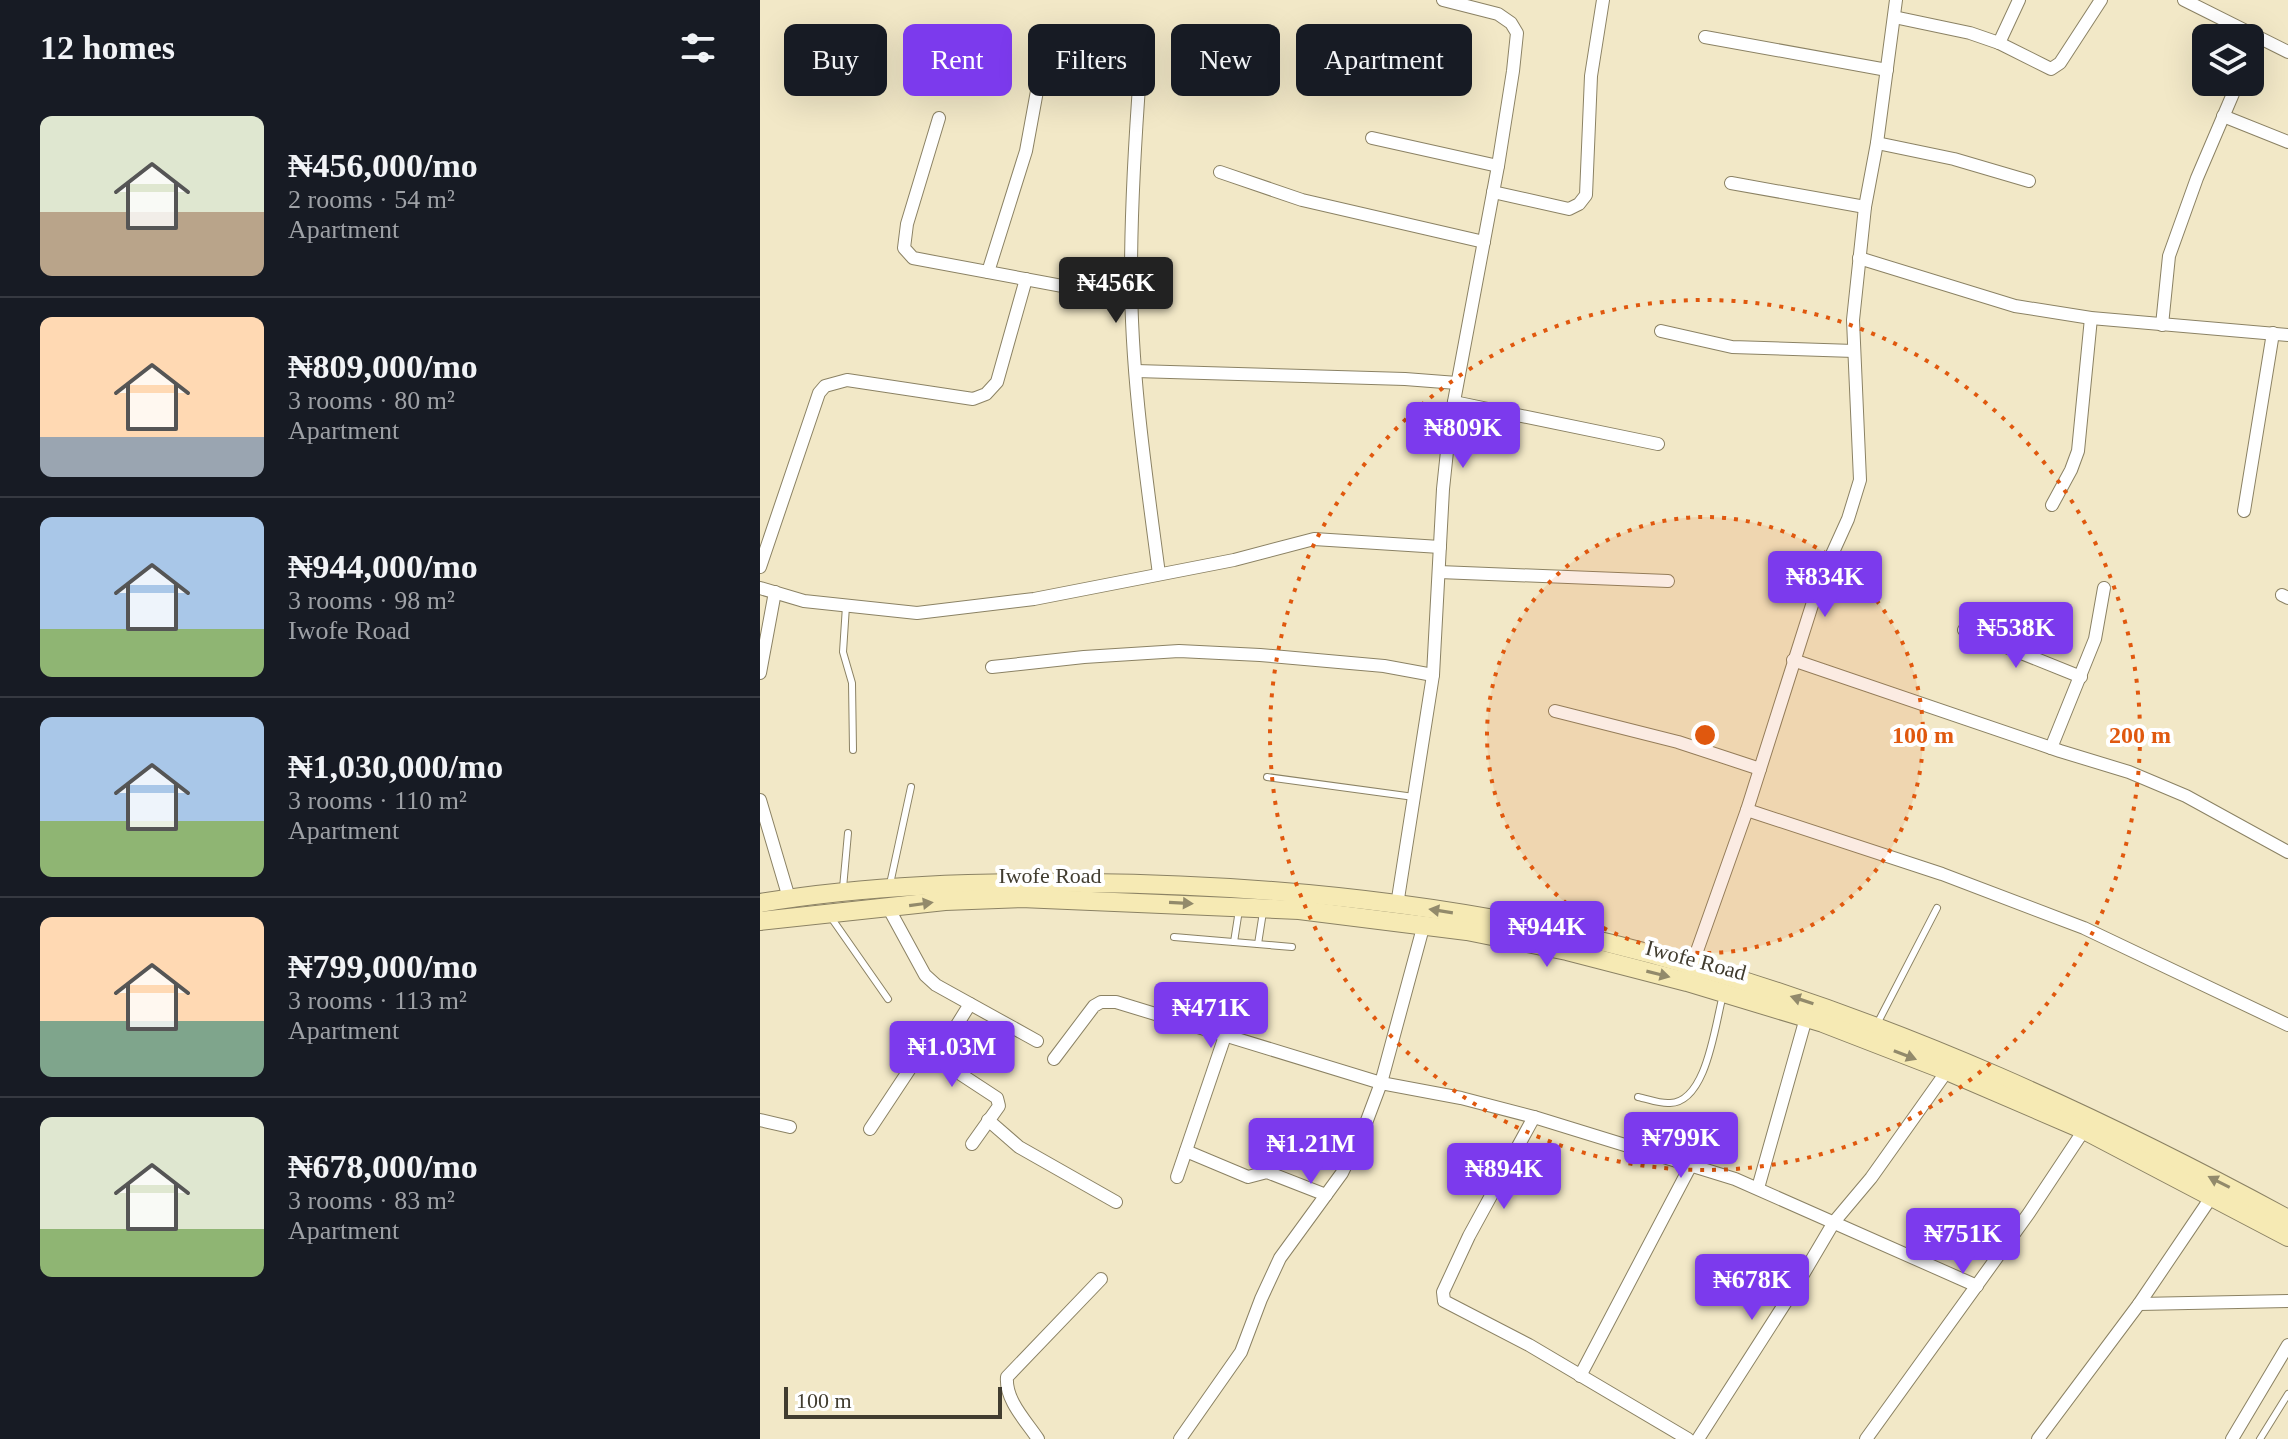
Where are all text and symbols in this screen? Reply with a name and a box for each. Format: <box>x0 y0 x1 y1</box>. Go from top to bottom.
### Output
chip: Buy <box>784 24 887 96</box>
chip: Rent <box>903 24 1012 96</box>
chip: Filters <box>1028 24 1155 96</box>
chip: New <box>1171 24 1280 96</box>
chip: Apartment <box>1296 24 1472 96</box>
map controls <box>2192 24 2264 96</box>
button: layers <box>2192 24 2264 96</box>
icon: filters <box>676 26 720 70</box>
text: 12 homes <box>40 29 175 66</box>
text: ₦456,000/mo <box>288 147 478 184</box>
icon: home <box>104 148 200 244</box>
text: 2 rooms · 54 m² <box>288 185 455 214</box>
text: Apartment <box>288 215 399 244</box>
pin: ₦456K <box>1060 257 1172 325</box>
text: ₦456K <box>1077 268 1155 297</box>
text: ₦809,000/mo <box>288 348 478 385</box>
icon: home <box>104 349 200 445</box>
text: 3 rooms · 80 m² <box>288 386 455 415</box>
pin: ₦809K <box>1407 402 1519 470</box>
text: ₦809K <box>1424 413 1502 442</box>
text: Apartment <box>288 416 399 445</box>
text: ₦944,000/mo <box>288 548 478 585</box>
icon: home <box>104 549 200 645</box>
pin: ₦834K <box>1769 551 1881 619</box>
text: ₦834K <box>1786 562 1864 591</box>
text: 3 rooms · 98 m² <box>288 586 455 615</box>
pin: ₦538K <box>1960 602 2072 670</box>
text: ₦538K <box>1977 613 2055 642</box>
text: Iwofe Road <box>288 616 410 645</box>
centre of rings <box>1691 721 1719 749</box>
text: 100 m <box>1892 722 1954 748</box>
text: 200 m <box>2109 722 2171 748</box>
text: ₦1,030,000/mo <box>288 748 503 785</box>
icon: home <box>104 749 200 845</box>
text: 3 rooms · 110 m² <box>288 786 467 815</box>
text: Apartment <box>288 816 399 845</box>
street label: Iwofe Road <box>998 863 1102 888</box>
one-way arrow <box>909 897 934 910</box>
one-way arrow <box>1169 897 1194 910</box>
pin: ₦944K <box>1491 901 1603 969</box>
one-way arrow <box>1428 904 1453 917</box>
text: ₦944K <box>1508 912 1586 941</box>
street label: Iwofe Road <box>1643 935 1749 985</box>
text: ₦799,000/mo <box>288 948 478 985</box>
icon: home <box>104 949 200 1045</box>
one-way arrow <box>1646 969 1671 981</box>
pin: ₦471K <box>1155 982 1267 1050</box>
text: 3 rooms · 113 m² <box>288 986 467 1015</box>
text: ₦471K <box>1172 993 1250 1022</box>
one-way arrow <box>1789 993 1813 1006</box>
text: Apartment <box>288 1016 399 1045</box>
pin: ₦1.03M <box>887 1021 1017 1089</box>
text: ₦1.03M <box>908 1032 996 1061</box>
one-way arrow <box>1893 1049 1917 1062</box>
pin: ₦799K <box>1625 1112 1737 1180</box>
pin: ₦1.21M <box>1246 1118 1376 1186</box>
text: ₦799K <box>1642 1123 1720 1152</box>
text: ₦1.21M <box>1267 1129 1355 1158</box>
pin: ₦894K <box>1448 1143 1560 1211</box>
text: ₦678,000/mo <box>288 1148 478 1185</box>
icon: home <box>104 1149 200 1245</box>
text: ₦894K <box>1465 1154 1543 1183</box>
one-way arrow <box>2208 1175 2231 1188</box>
text: 3 rooms · 83 m² <box>288 1186 455 1215</box>
pin: ₦751K <box>1907 1208 2019 1276</box>
text: Apartment <box>288 1216 399 1245</box>
text: ₦751K <box>1924 1219 2002 1248</box>
pin: ₦678K <box>1696 1254 1808 1322</box>
text: ₦678K <box>1713 1265 1791 1294</box>
scale bar <box>784 1383 1002 1419</box>
text: 100 m <box>796 1388 852 1413</box>

